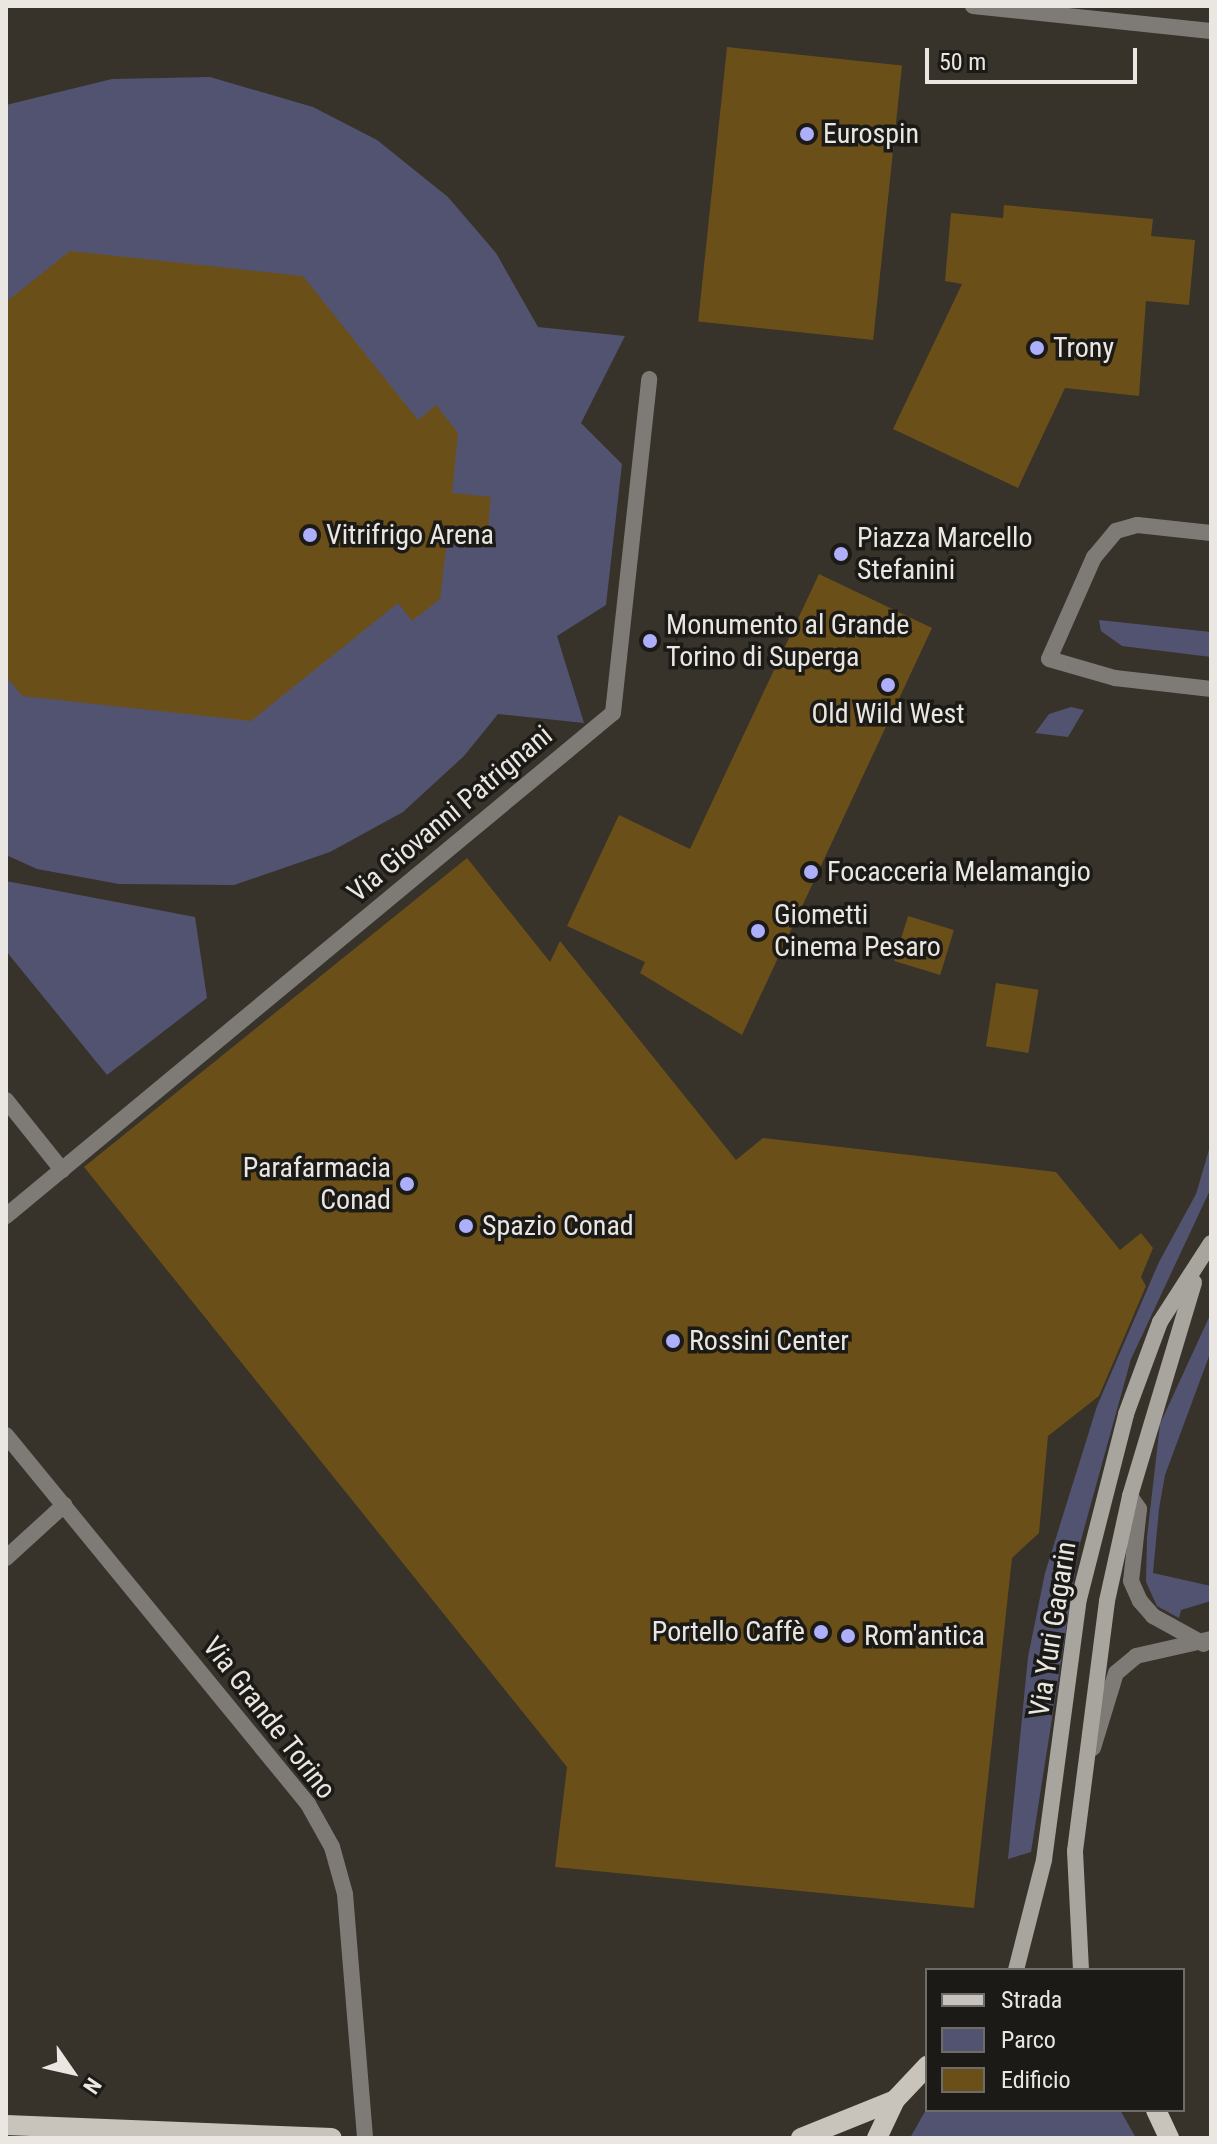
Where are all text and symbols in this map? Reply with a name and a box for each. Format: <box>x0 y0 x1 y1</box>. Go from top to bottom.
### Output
scale bar <box>929 32 1141 82</box>
text: 50 m <box>939 48 986 76</box>
place label: Eurospin <box>823 117 919 151</box>
marker: Eurospin <box>798 125 816 143</box>
place label: Trony <box>1053 331 1114 365</box>
marker: Trony <box>1028 339 1046 357</box>
place label: Vitrifrigo Arena <box>326 518 494 552</box>
place label: Piazza Marcello Stefanini <box>857 521 1033 587</box>
marker: Vitrifrigo Arena <box>301 526 319 544</box>
marker: Piazza Marcello Stefanini <box>832 545 850 563</box>
place label: Monumento al Grande Torino di Superga <box>666 608 909 674</box>
marker: Monumento al Grande Torino di Superga <box>641 632 659 650</box>
marker: Old Wild West <box>879 676 897 694</box>
place label: Old Wild West <box>811 697 965 731</box>
street label: Via Giovanni Patrignani <box>341 719 559 909</box>
place label: Focacceria Melamangio <box>827 855 1091 889</box>
marker: Focacceria Melamangio <box>802 863 820 881</box>
place label: Giometti Cinema Pesaro <box>774 898 941 964</box>
marker: Giometti Cinema Pesaro <box>749 922 767 940</box>
place label: Parafarmacia Conad <box>243 1151 391 1217</box>
marker: Parafarmacia Conad <box>398 1175 416 1193</box>
place label: Spazio Conad <box>482 1209 634 1243</box>
marker: Spazio Conad <box>457 1217 475 1235</box>
place label: Rossini Center <box>689 1324 849 1358</box>
marker: Rossini Center <box>664 1332 682 1350</box>
street label: Via Yuri Gagarin <box>1023 1539 1083 1719</box>
place label: Portello Caffè <box>652 1615 805 1649</box>
place label: Rom'antica <box>864 1619 985 1653</box>
marker: Portello Caffè <box>812 1623 830 1641</box>
marker: Rom'antica <box>839 1627 857 1645</box>
street label: Via Grande Torino <box>195 1630 343 1806</box>
legend <box>925 1968 1185 2112</box>
text: Strada <box>1001 1986 1062 2014</box>
text: Parco <box>1001 2026 1056 2054</box>
north arrow <box>32 2032 112 2112</box>
text: Edificio <box>1001 2066 1071 2094</box>
text: N <box>78 2073 106 2098</box>

